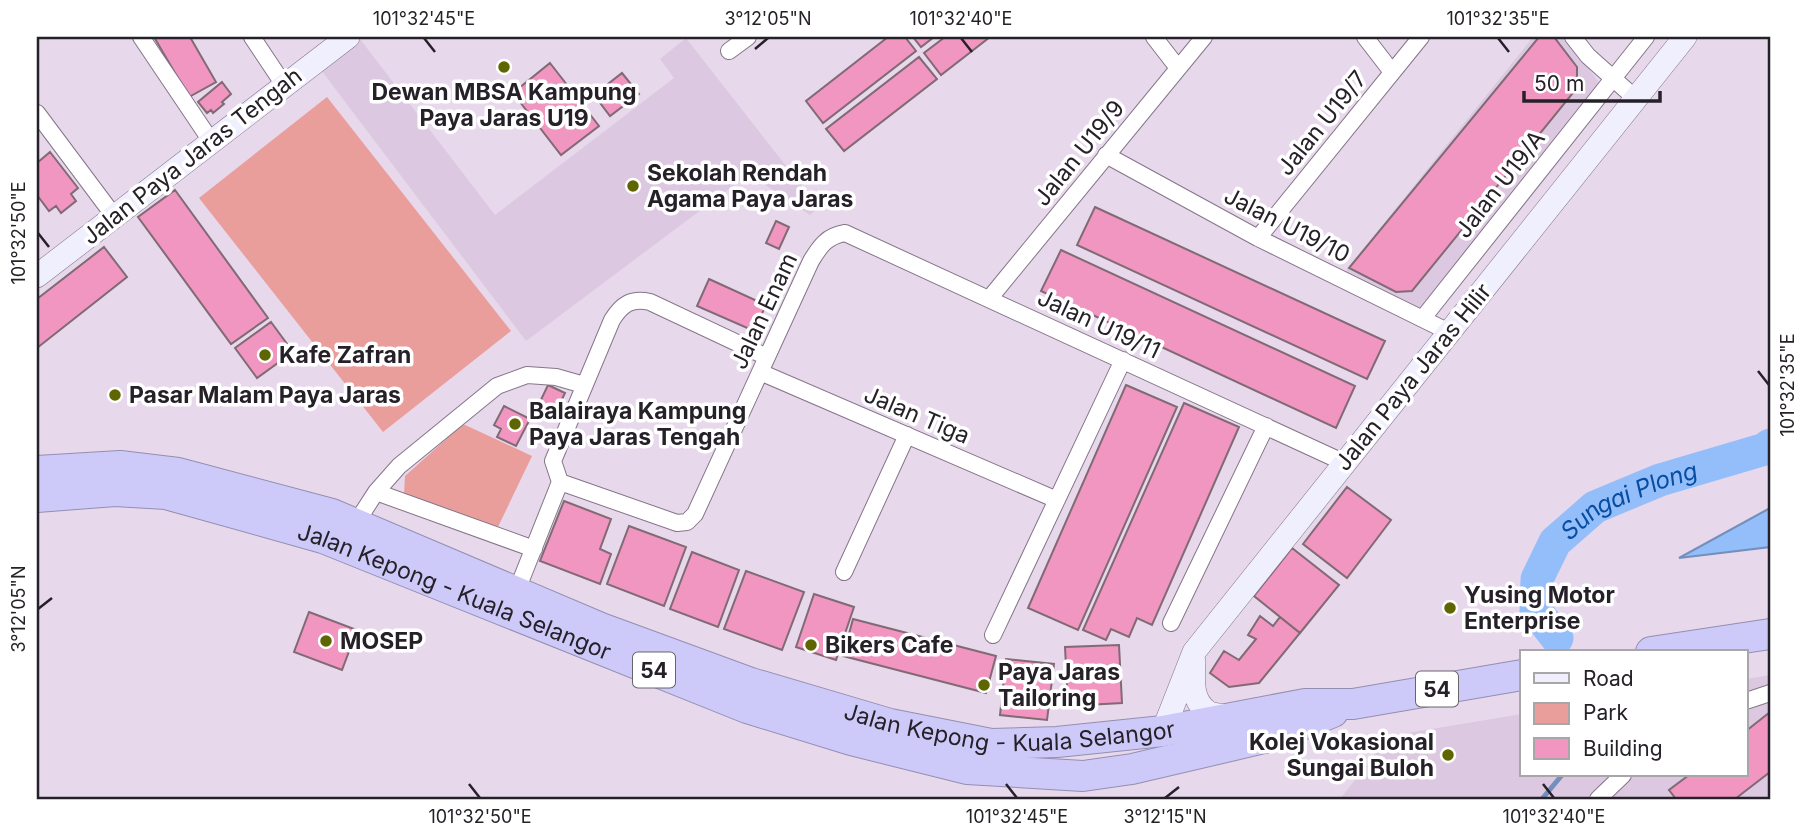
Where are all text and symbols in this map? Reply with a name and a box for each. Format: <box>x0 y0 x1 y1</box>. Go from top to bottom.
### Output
text: 101°32'45"E <box>373 8 475 29</box>
text: 3°12'05"N <box>725 8 812 29</box>
text: 101°32'40"E <box>910 8 1012 29</box>
text: 101°32'35"E <box>1447 8 1549 29</box>
marker: Dewan MBSA Kampung Paya Jaras U19 <box>496 59 512 75</box>
scale bar <box>1524 60 1660 104</box>
street label: Jalan Paya Jaras Tengah <box>77 62 307 250</box>
street label: Jalan U19/7 <box>1271 65 1373 181</box>
text: 50 m <box>1534 71 1584 96</box>
place label: Dewan MBSA Kampung Paya Jaras U19 <box>371 78 637 132</box>
street label: Jalan U19/9 <box>1028 95 1130 211</box>
street label: Jalan U19/A <box>1449 124 1551 243</box>
place label: Sekolah Rendah Agama Paya Jaras <box>647 159 854 213</box>
marker: Sekolah Rendah Agama Paya Jaras <box>625 178 641 194</box>
text: 101°32'50"E <box>8 181 29 285</box>
street label: Jalan U19/10 <box>1219 181 1355 269</box>
street label: Jalan Enam <box>725 248 803 374</box>
street label: Jalan Paya Jaras Hilir <box>1329 277 1497 476</box>
street label: Jalan U19/11 <box>1033 283 1165 365</box>
text: 101°32'35"E <box>1777 334 1798 436</box>
place label: Kafe Zafran <box>279 341 411 369</box>
marker: Kafe Zafran <box>257 347 273 363</box>
street label: Jalan Tiga <box>860 380 974 450</box>
place label: Pasar Malam Paya Jaras <box>129 381 401 409</box>
marker: Pasar Malam Paya Jaras <box>107 387 123 403</box>
place label: Balairaya Kampung Paya Jaras Tengah <box>529 397 746 451</box>
marker: Balairaya Kampung Paya Jaras Tengah <box>507 416 523 432</box>
water label: Sungai Plong <box>1554 455 1701 545</box>
street label: Jalan Kepong - Kuala Selangor <box>294 518 615 666</box>
text: 3°12'05"N <box>8 566 29 653</box>
place label: Yusing Motor Enterprise <box>1464 581 1615 635</box>
marker: Yusing Motor Enterprise <box>1442 600 1458 616</box>
place label: MOSEP <box>340 627 423 655</box>
place label: Bikers Cafe <box>825 631 953 659</box>
marker: MOSEP <box>318 633 334 649</box>
marker: Bikers Cafe <box>803 637 819 653</box>
legend <box>1520 650 1748 776</box>
road number: 54 <box>633 652 675 688</box>
place label: Paya Jaras Tailoring <box>998 658 1120 712</box>
text: Road <box>1583 666 1634 691</box>
road number: 54 <box>1416 672 1458 706</box>
marker: Paya Jaras Tailoring <box>976 677 992 693</box>
street label: Jalan Kepong - Kuala Selangor <box>841 697 1178 758</box>
text: Park <box>1583 700 1628 725</box>
place label: Kolej Vokasional Sungai Buloh <box>1249 728 1434 782</box>
text: Building <box>1583 736 1663 761</box>
marker: Kolej Vokasional Sungai Buloh <box>1440 747 1456 763</box>
text: 101°32'50"E <box>428 806 532 827</box>
text: 101°32'45"E <box>966 806 1068 827</box>
text: 3°12'15"N <box>1124 806 1206 827</box>
text: 101°32'40"E <box>1503 806 1605 827</box>

